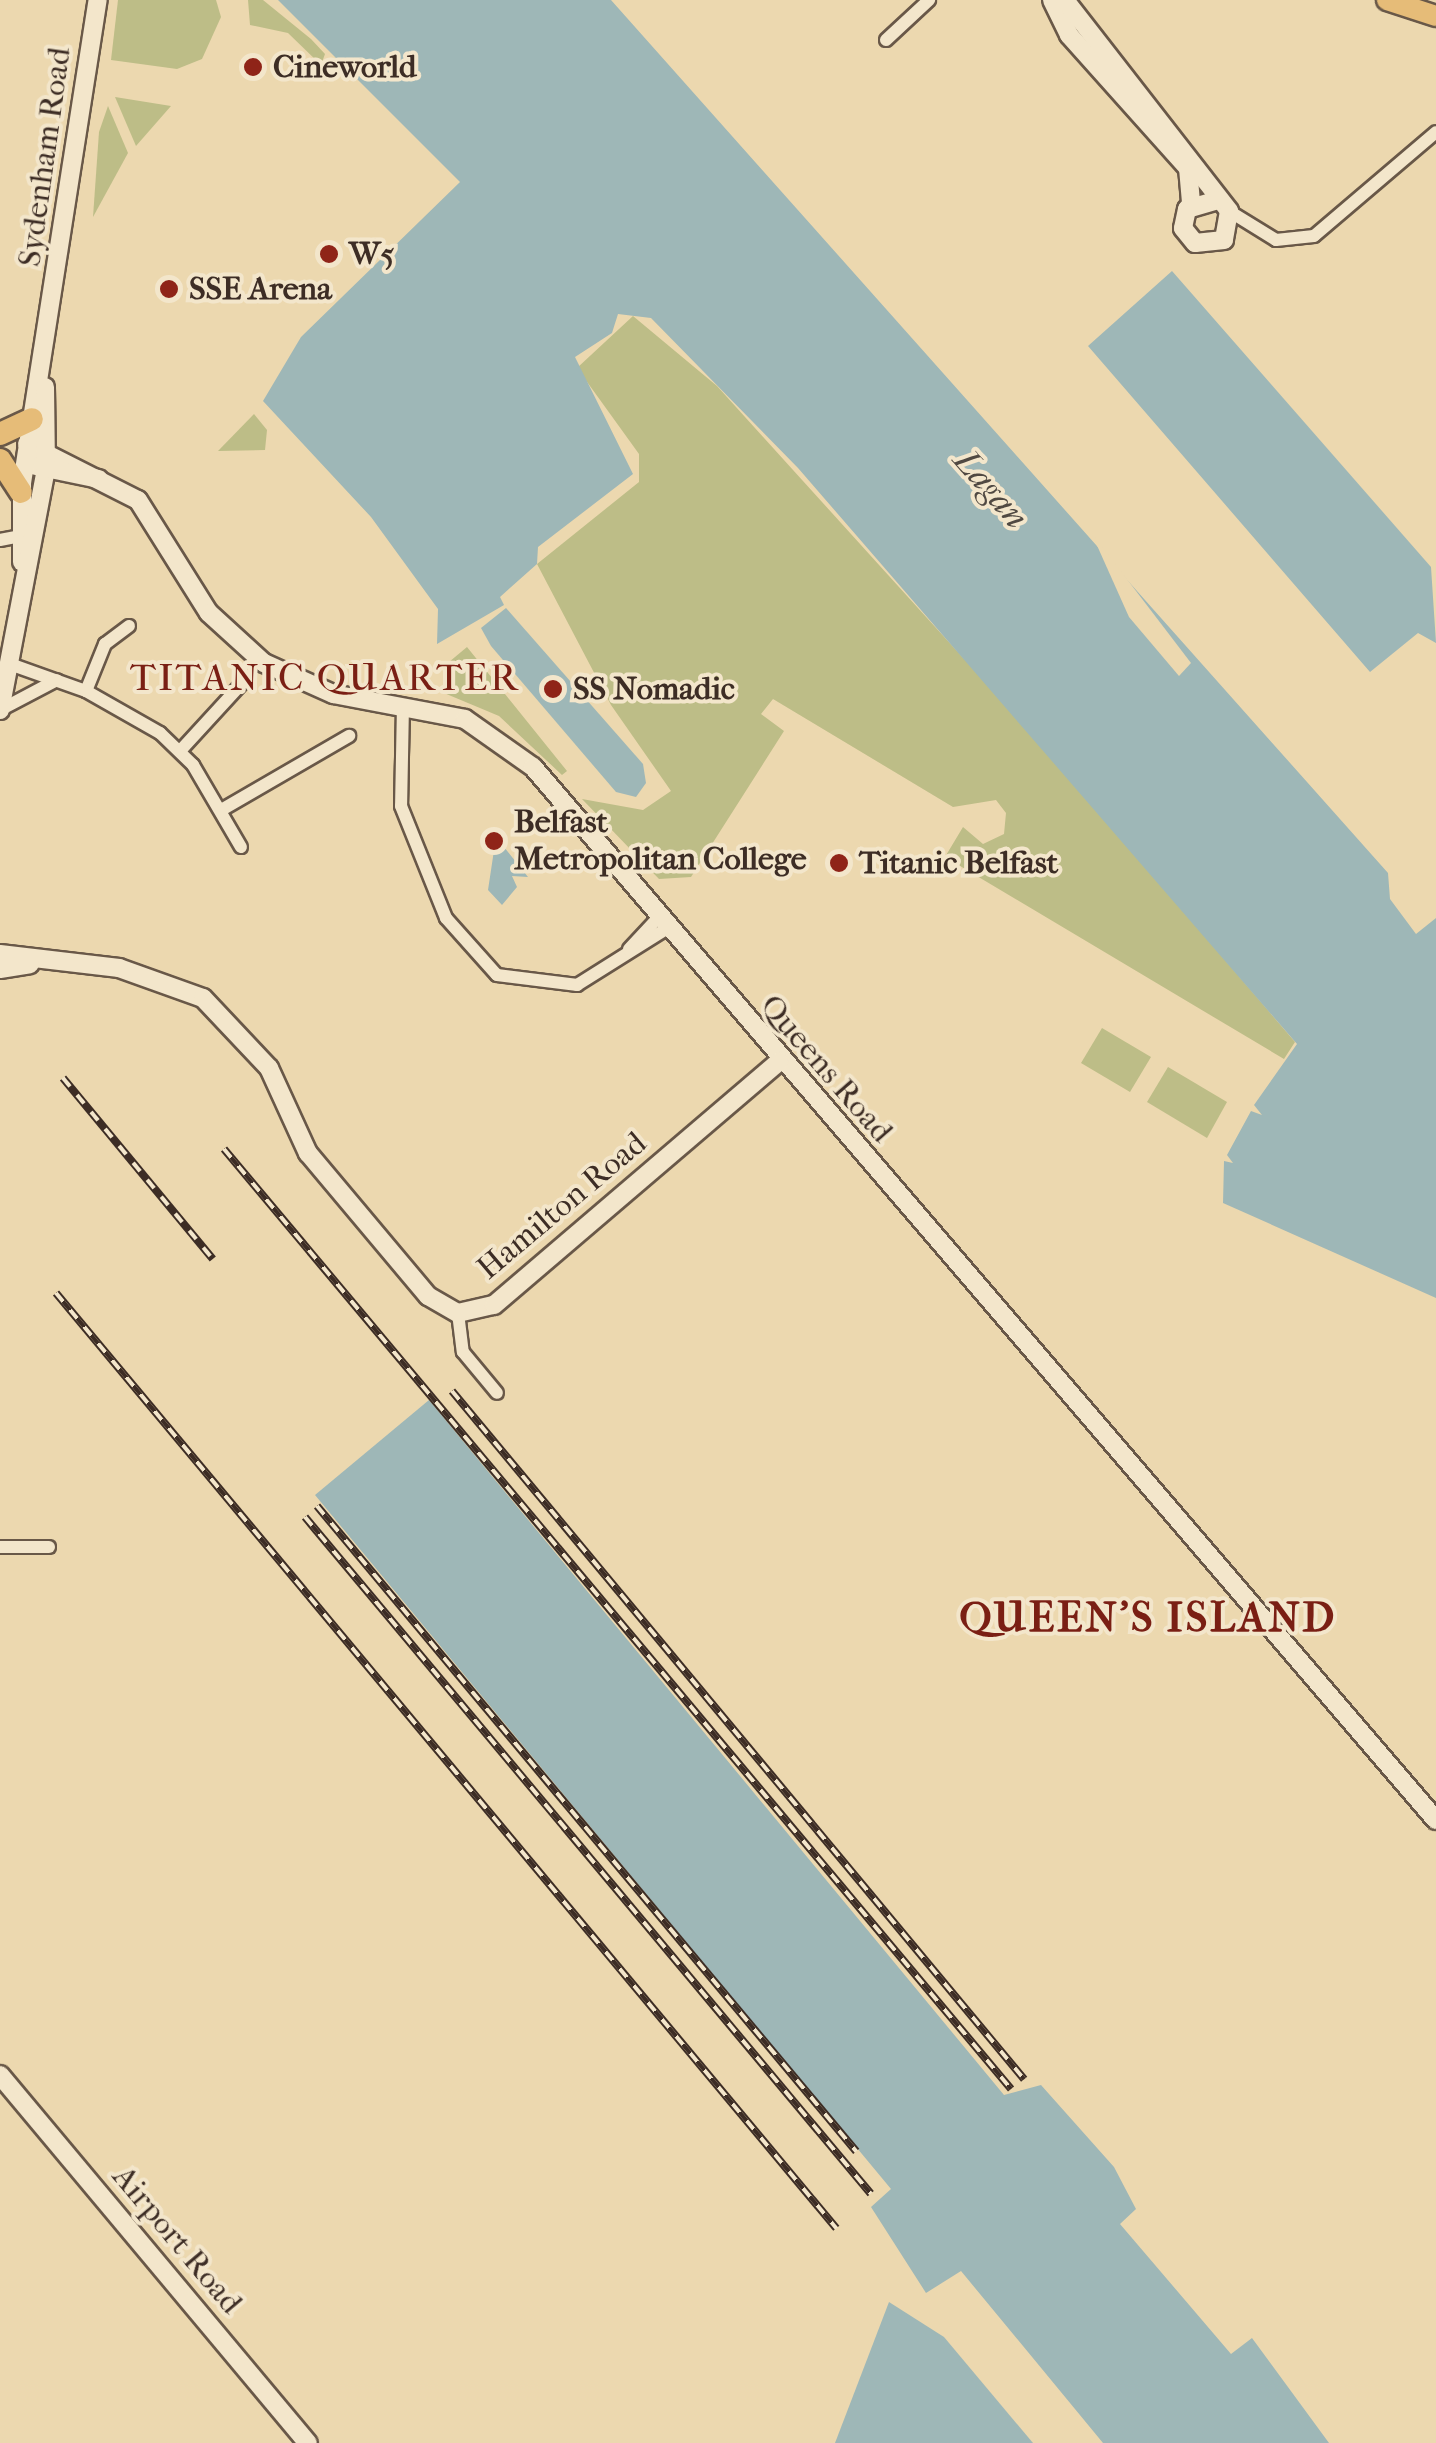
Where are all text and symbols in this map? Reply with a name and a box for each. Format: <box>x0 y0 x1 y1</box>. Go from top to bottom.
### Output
street label: Sydenham Road <box>11 45 79 269</box>
place label: Cineworld <box>273 48 416 86</box>
marker: Cineworld <box>242 56 264 78</box>
place label: W5 <box>349 235 394 273</box>
marker: W5 <box>318 243 340 265</box>
place label: SSE Arena <box>189 270 332 308</box>
marker: SSE Arena <box>158 278 180 300</box>
water label: Lagan <box>945 441 1037 537</box>
district label: TITANIC QUARTER <box>130 655 520 701</box>
place label: SS Nomadic <box>573 670 735 708</box>
marker: SS Nomadic <box>542 678 564 700</box>
place label: Belfast Metropolitan College <box>514 804 807 879</box>
marker: Belfast Metropolitan College <box>483 830 505 852</box>
place label: Titanic Belfast <box>859 844 1058 882</box>
marker: Titanic Belfast <box>828 852 850 874</box>
street label: Queens Road <box>752 987 900 1151</box>
street label: Hamilton Road <box>470 1124 654 1288</box>
district label: QUEEN'S ISLAND <box>959 1593 1337 1643</box>
street label: Airport Road <box>104 2158 250 2322</box>

